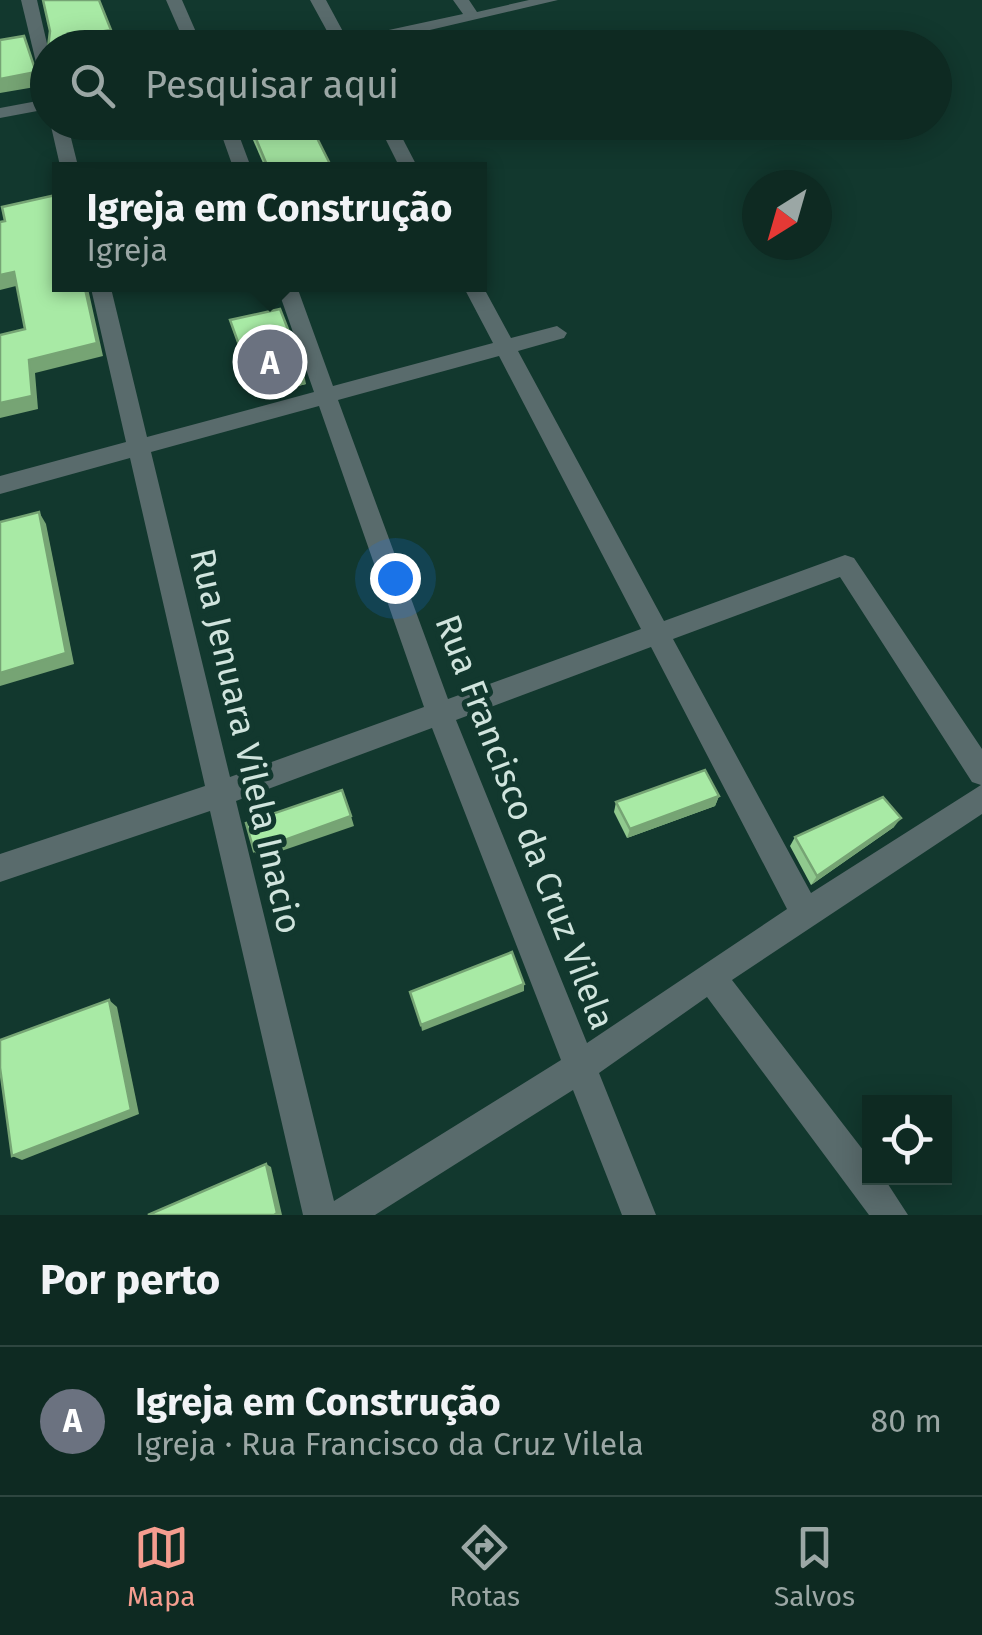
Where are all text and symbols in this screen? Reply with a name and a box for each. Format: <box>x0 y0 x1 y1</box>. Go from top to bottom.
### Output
search box <box>30 30 952 140</box>
icon: search <box>65 58 120 113</box>
text: Pesquisar aqui <box>145 62 399 108</box>
popup <box>52 162 487 292</box>
north arrow <box>742 170 832 260</box>
text: Igreja em Construção <box>87 185 452 231</box>
text: Igreja <box>87 231 168 269</box>
pin: A <box>238 324 302 400</box>
street label: Rua Jenuara Vilela Inacio <box>181 544 311 938</box>
your location <box>370 553 421 604</box>
street label: Rua Francisco da Cruz Vilela <box>426 609 624 1035</box>
map controls <box>862 1095 952 1185</box>
button: locate <box>862 1095 952 1185</box>
text: Por perto <box>40 1255 220 1305</box>
text: Igreja em Construção <box>135 1379 501 1425</box>
text: A <box>63 1402 82 1440</box>
text: 80 m <box>871 1402 942 1440</box>
text: Igreja · Rua Francisco da Cruz Vilela <box>135 1425 644 1463</box>
tab: Mapa <box>127 1520 196 1613</box>
tab: Rotas <box>449 1520 520 1613</box>
tab: Salvos <box>774 1520 855 1613</box>

